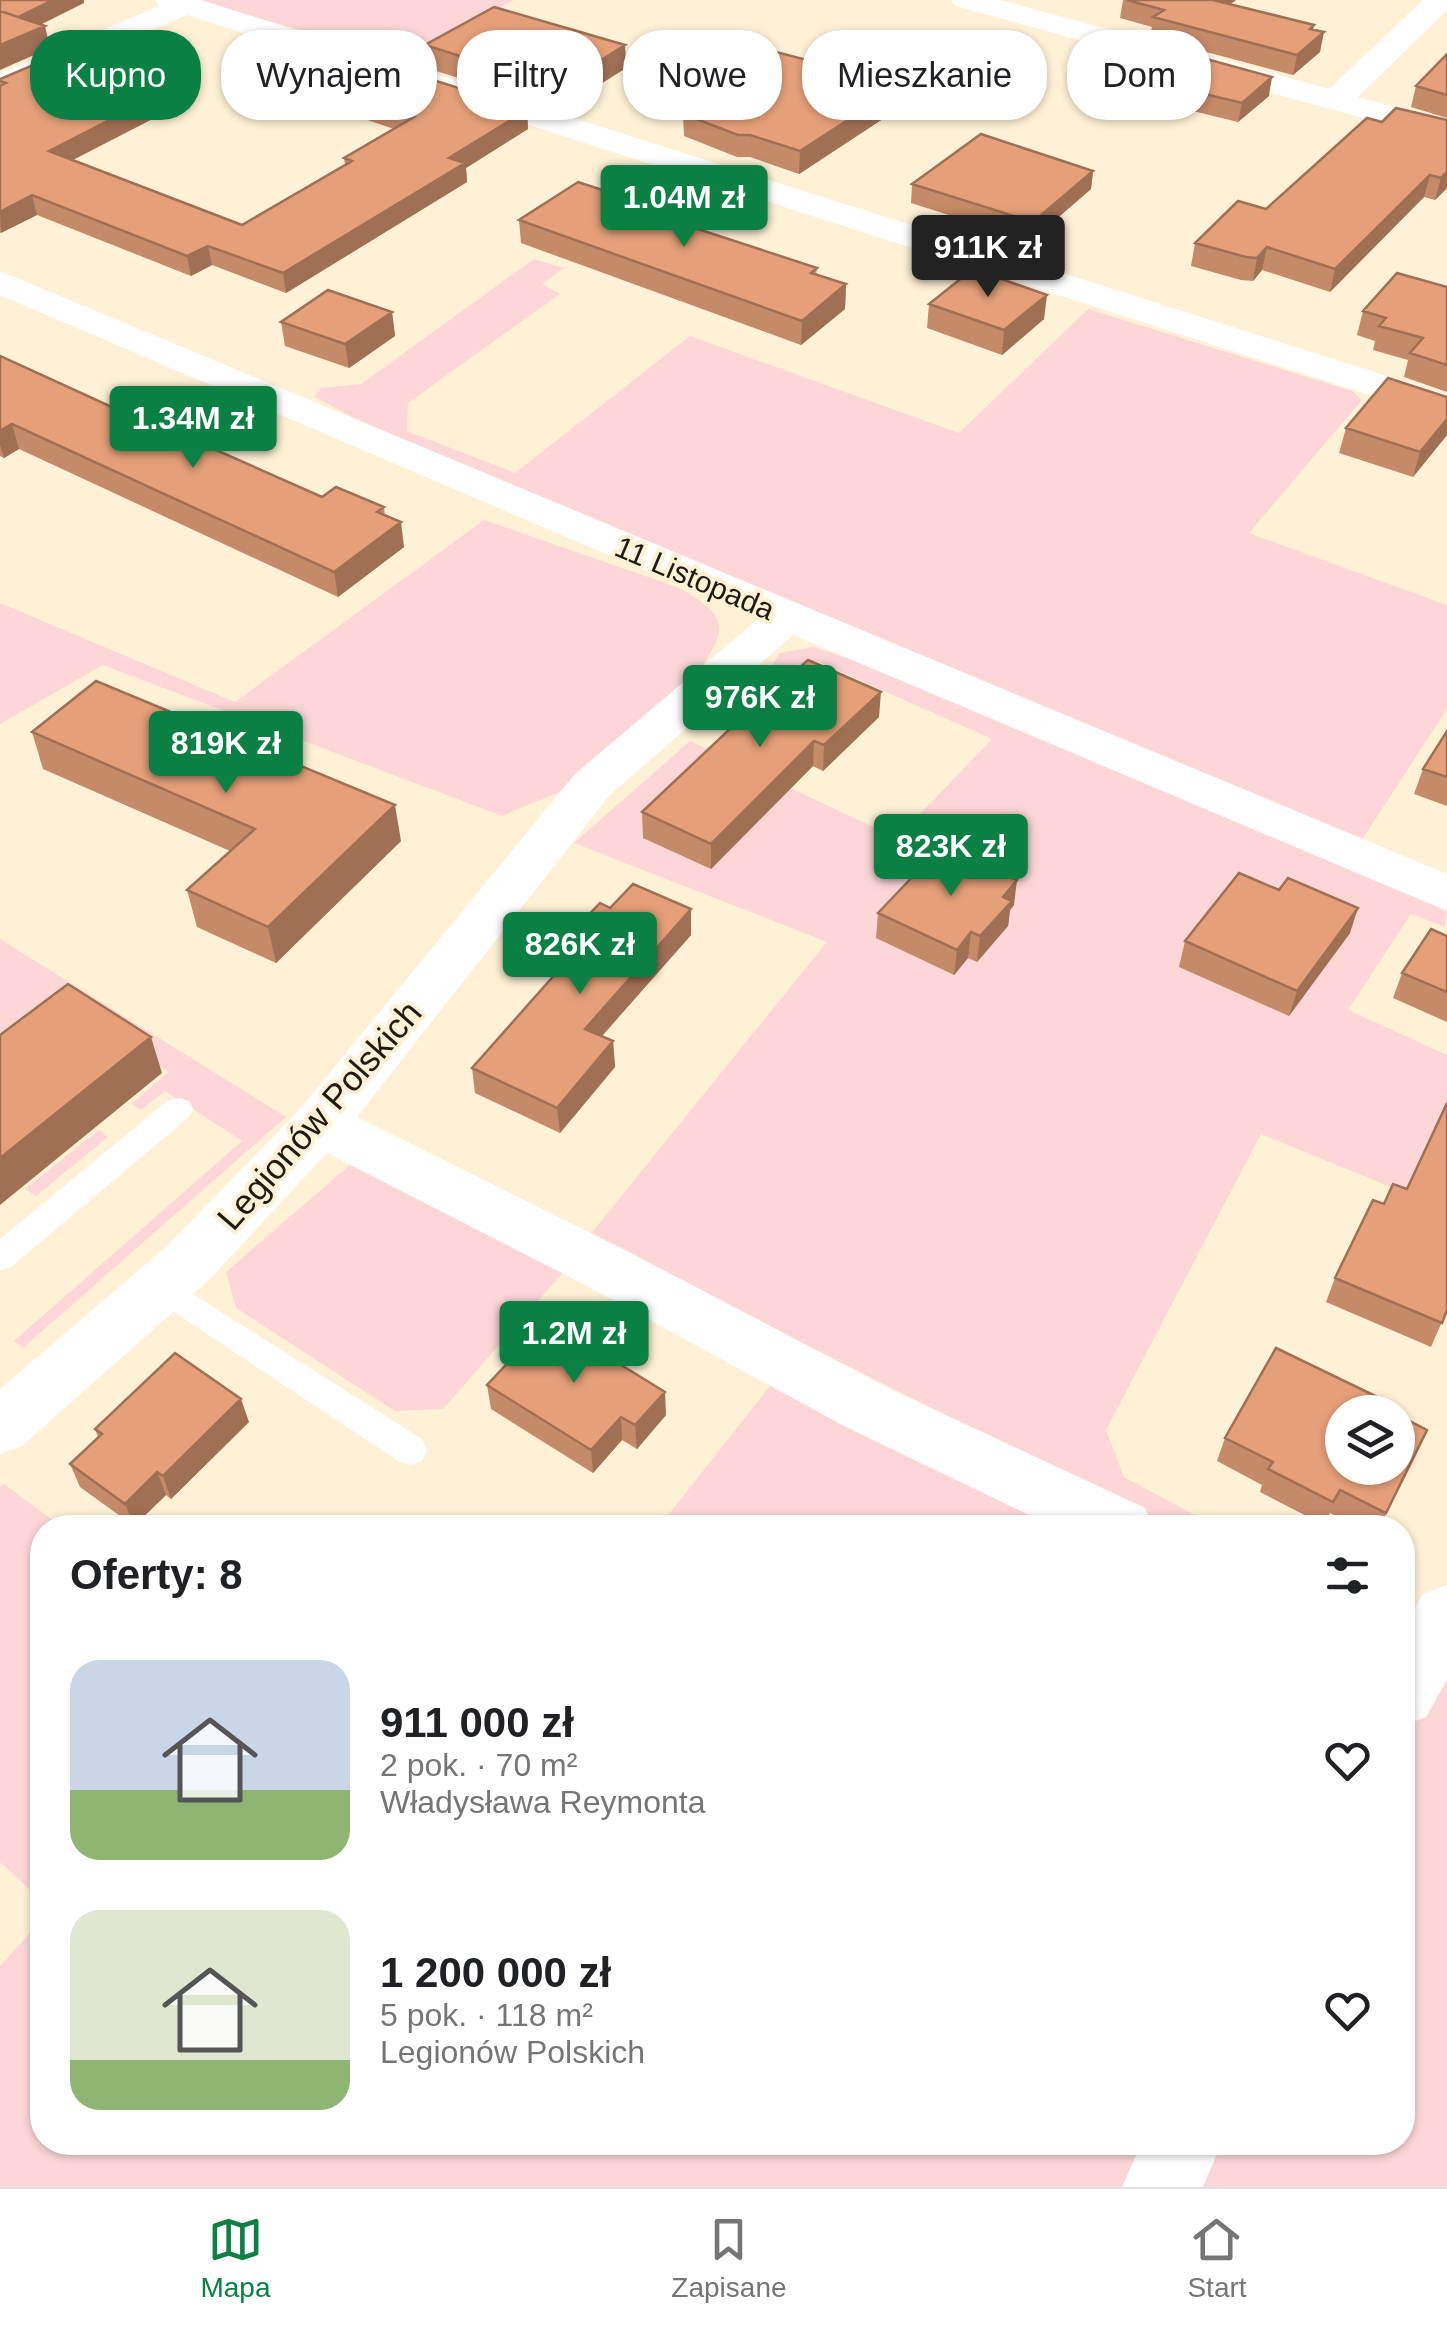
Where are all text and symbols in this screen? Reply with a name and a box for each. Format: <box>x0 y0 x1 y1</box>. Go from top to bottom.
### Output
chip: Kupno <box>30 30 201 120</box>
chip: Wynajem <box>221 30 437 120</box>
chip: Filtry <box>457 30 603 120</box>
chip: Nowe <box>623 30 782 120</box>
chip: Mieszkanie <box>802 30 1047 120</box>
chip: Dom <box>1067 30 1211 120</box>
pin: 1.04M zł <box>581 165 787 250</box>
text: 1.04M zł <box>623 179 745 215</box>
pin: 911K zł <box>896 215 1080 300</box>
text: 911K zł <box>934 229 1042 265</box>
pin: 1.34M zł <box>90 386 296 471</box>
text: 1.34M zł <box>132 400 254 436</box>
street label: 11 Listopada <box>610 530 780 626</box>
pin: 976K zł <box>668 665 852 750</box>
text: 976K zł <box>705 679 815 715</box>
pin: 819K zł <box>134 711 318 796</box>
text: 819K zł <box>171 725 281 761</box>
pin: 823K zł <box>859 814 1043 899</box>
text: 823K zł <box>896 828 1006 864</box>
pin: 826K zł <box>488 912 672 997</box>
text: 826K zł <box>525 926 635 962</box>
street label: Legionów Polskich <box>209 993 429 1237</box>
pin: 1.2M zł <box>482 1301 666 1386</box>
text: 1.2M zł <box>522 1315 626 1351</box>
map controls <box>1325 1395 1415 1485</box>
button: layers <box>1325 1395 1415 1485</box>
icon: filters <box>1320 1548 1375 1603</box>
text: Oferty: 8 <box>70 1551 243 1598</box>
text: 911 000 zł <box>380 1699 574 1746</box>
icon: home <box>150 1700 270 1820</box>
icon: heart <box>1320 1733 1375 1788</box>
text: 2 pok. · 70 m² <box>380 1747 577 1783</box>
text: Władysława Reymonta <box>380 1784 705 1820</box>
text: 1 200 000 zł <box>380 1949 611 1996</box>
icon: home <box>150 1950 270 2070</box>
icon: heart <box>1320 1983 1375 2038</box>
text: 5 pok. · 118 m² <box>380 1997 593 2033</box>
text: Legionów Polskich <box>380 2034 645 2070</box>
tab: Mapa <box>200 2212 270 2304</box>
tab: Zapisane <box>671 2212 787 2304</box>
tab: Start <box>1187 2212 1247 2304</box>

